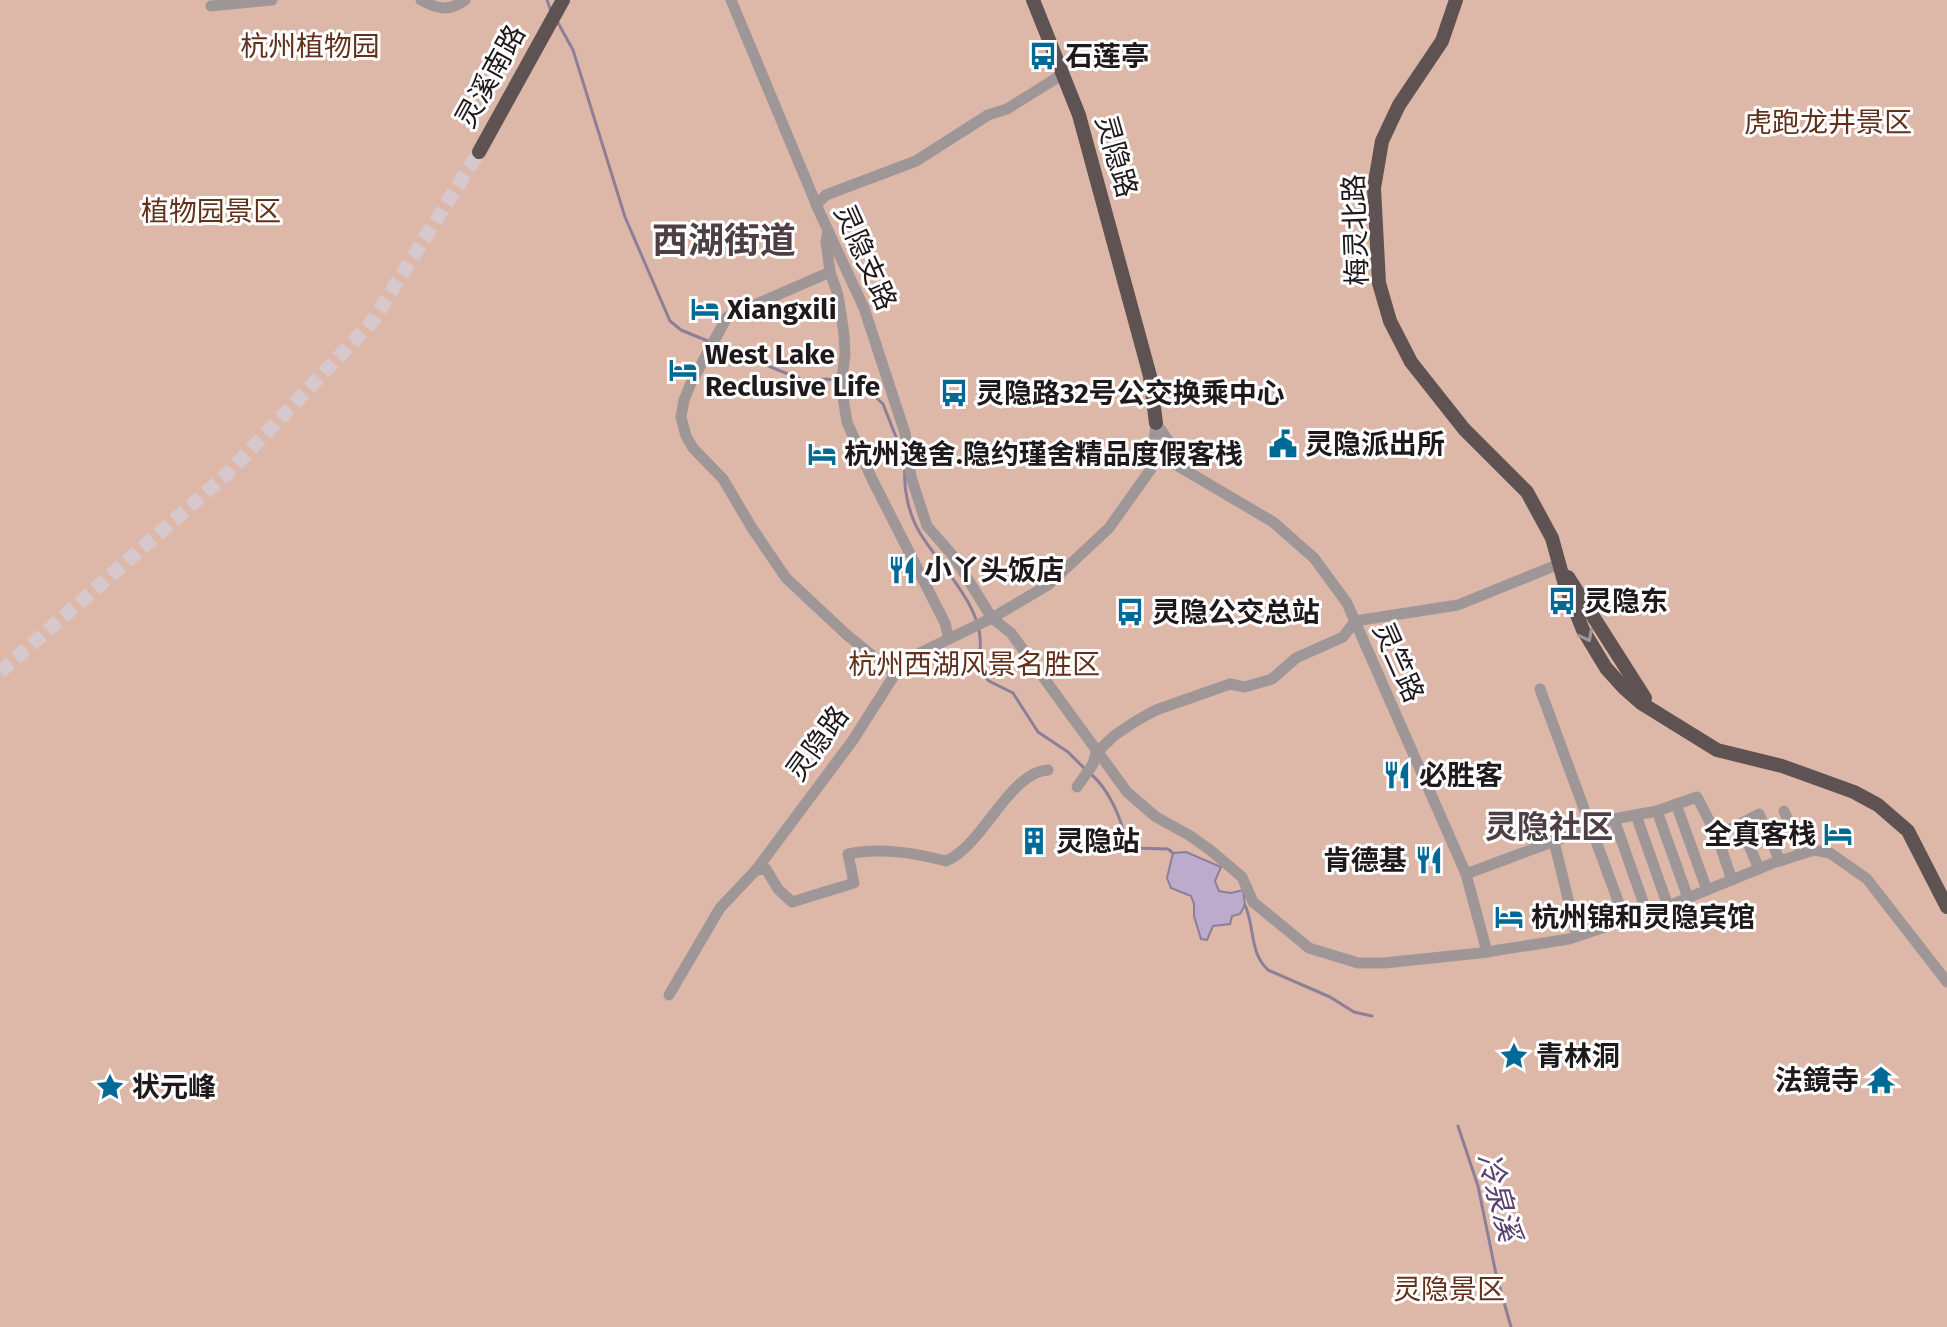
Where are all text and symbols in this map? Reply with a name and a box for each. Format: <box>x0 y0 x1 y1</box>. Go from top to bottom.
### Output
street label: 灵溪南路 <box>449 19 532 133</box>
park label: 杭州植物园 <box>240 30 380 63</box>
place label: 石莲亭 <box>1065 40 1149 73</box>
bus stop icon: 石莲亭 <box>1028 41 1058 71</box>
park label: 虎跑龙井景区 <box>1744 106 1912 139</box>
street label: 灵隐路 <box>1089 111 1144 201</box>
street label: 梅灵北路 <box>1337 173 1374 287</box>
park label: 植物园景区 <box>141 195 281 228</box>
street label: 灵隐支路 <box>828 199 903 315</box>
district label: 西湖街道 <box>652 219 796 263</box>
place label: Xiangxili <box>726 293 837 326</box>
hotel icon: Xiangxili <box>690 294 720 324</box>
place label: West Lake Reclusive Life <box>705 338 880 403</box>
hotel icon: West Lake Reclusive Life <box>668 355 698 385</box>
place label: 灵隐路32号公交换乘中心 <box>976 377 1285 410</box>
bus stop icon: 灵隐路32号公交换乘中心 <box>939 378 969 408</box>
place label: 灵隐派出所 <box>1305 428 1445 461</box>
public building icon: 灵隐派出所 <box>1268 429 1298 459</box>
place label: 杭州逸舍.隐约瑾舍精品度假客栈 <box>844 438 1243 471</box>
hotel icon: 杭州逸舍.隐约瑾舍精品度假客栈 <box>807 439 837 469</box>
place label: 小丫头饭店 <box>924 554 1064 587</box>
restaurant icon: 小丫头饭店 <box>887 555 917 585</box>
place label: 灵隐东 <box>1584 585 1668 618</box>
bus stop icon: 灵隐东 <box>1547 586 1577 616</box>
place label: 灵隐公交总站 <box>1152 596 1320 629</box>
bus stop icon: 灵隐公交总站 <box>1115 597 1145 627</box>
street label: 灵竺路 <box>1366 617 1431 707</box>
one-way arrow <box>1577 628 1592 643</box>
park label: 杭州西湖风景名胜区 <box>848 648 1100 681</box>
street label: 灵隐路 <box>779 700 855 787</box>
place label: 必胜客 <box>1419 759 1503 792</box>
restaurant icon: 必胜客 <box>1382 760 1412 790</box>
district label: 灵隐社区 <box>1485 808 1613 846</box>
place label: 全真客栈 <box>1704 818 1816 851</box>
hotel icon: 全真客栈 <box>1823 819 1853 849</box>
place label: 灵隐站 <box>1056 825 1140 858</box>
building icon: 灵隐站 <box>1019 826 1049 856</box>
place label: 肯德基 <box>1323 844 1407 877</box>
restaurant icon: 肯德基 <box>1414 845 1444 875</box>
place label: 杭州锦和灵隐宾馆 <box>1531 901 1755 934</box>
hotel icon: 杭州锦和灵隐宾馆 <box>1494 902 1524 932</box>
place label: 青林洞 <box>1536 1040 1620 1073</box>
place icon: 青林洞 <box>1499 1041 1529 1071</box>
place label: 法鏡寺 <box>1775 1064 1859 1097</box>
temple icon: 法鏡寺 <box>1866 1065 1896 1095</box>
place label: 状元峰 <box>132 1071 216 1104</box>
place icon: 状元峰 <box>95 1072 125 1102</box>
water label: 冷泉溪 <box>1470 1149 1529 1248</box>
park label: 灵隐景区 <box>1393 1273 1505 1306</box>

